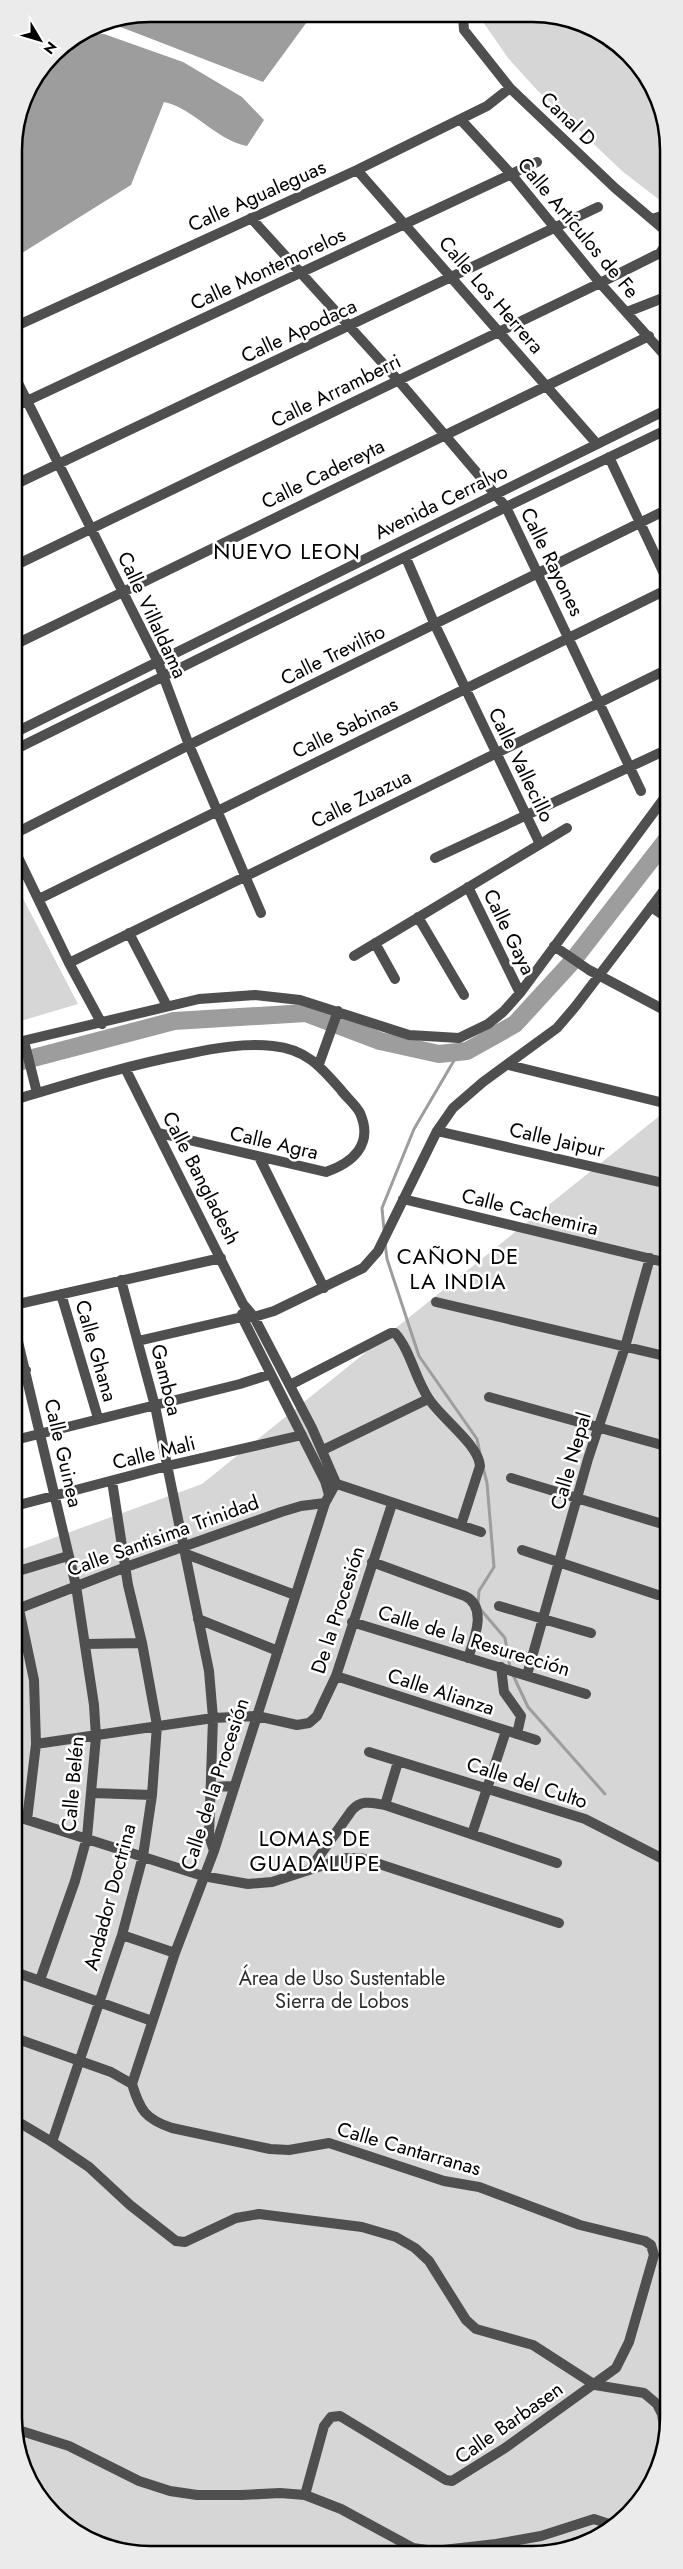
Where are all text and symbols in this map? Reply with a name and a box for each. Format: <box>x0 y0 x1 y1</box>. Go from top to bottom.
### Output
north arrow <box>15 15 65 65</box>
text: N <box>39 37 62 59</box>
street label: Canal D <box>534 85 602 153</box>
street label: Calle Artículos de Fe <box>510 151 646 305</box>
street label: Calle Agualeguas <box>183 153 331 239</box>
street label: Calle Montemorelos <box>186 220 350 318</box>
street label: Calle Los Herrera <box>432 230 550 360</box>
street label: Calle Apodaca <box>236 292 362 370</box>
street label: Calle Arramberri <box>266 347 406 435</box>
street label: Calle Cadereyta <box>257 432 389 516</box>
street label: Avenida Cerralvo <box>369 457 513 547</box>
street label: Calle Rayones <box>513 503 591 621</box>
district label: NUEVO LEON <box>213 535 361 567</box>
street label: Calle Villaldama <box>110 547 194 683</box>
street label: Calle Trevilño <box>276 617 390 693</box>
street label: Calle Sabinas <box>287 690 403 766</box>
street label: Calle Vallecillo <box>481 703 561 827</box>
street label: Calle Zuazua <box>306 762 416 836</box>
street label: Calle Gaya <box>476 884 542 980</box>
street label: Calle Bangladesh <box>155 1106 247 1250</box>
street label: Calle Jaipur <box>506 1115 608 1165</box>
street label: Calle Agra <box>227 1119 321 1167</box>
street label: Calle Cachemira <box>459 1181 601 1243</box>
district label: CAÑON DE LA INDIA <box>397 1240 519 1297</box>
street label: Calle Ghana <box>68 1297 124 1405</box>
street label: Gamboa <box>143 1341 189 1419</box>
street label: Calle Guinea <box>36 1396 90 1510</box>
street label: Calle Nepal <box>543 1409 599 1513</box>
street label: Calle Mali <box>110 1429 198 1477</box>
street label: Calle Santisima Trinidad <box>63 1488 263 1584</box>
street label: De la Procesión <box>304 1542 372 1678</box>
street label: Calle de la Resurección <box>374 1598 574 1684</box>
street label: Calle Alianza <box>384 1661 498 1723</box>
street label: Calle de la Procesión <box>174 1694 256 1874</box>
street label: Calle Belén <box>54 1735 92 1833</box>
street label: Calle del Culto <box>463 1750 591 1816</box>
street label: Andador Doctrina <box>76 1820 144 1974</box>
district label: LOMAS DE GUADALUPE <box>250 1822 381 1879</box>
park label: Área de Uso Sustentable Sierra de Lobos <box>239 1964 445 2016</box>
street label: Calle Cantarranas <box>334 2115 484 2183</box>
street label: Calle Barbasen <box>449 2375 569 2471</box>

